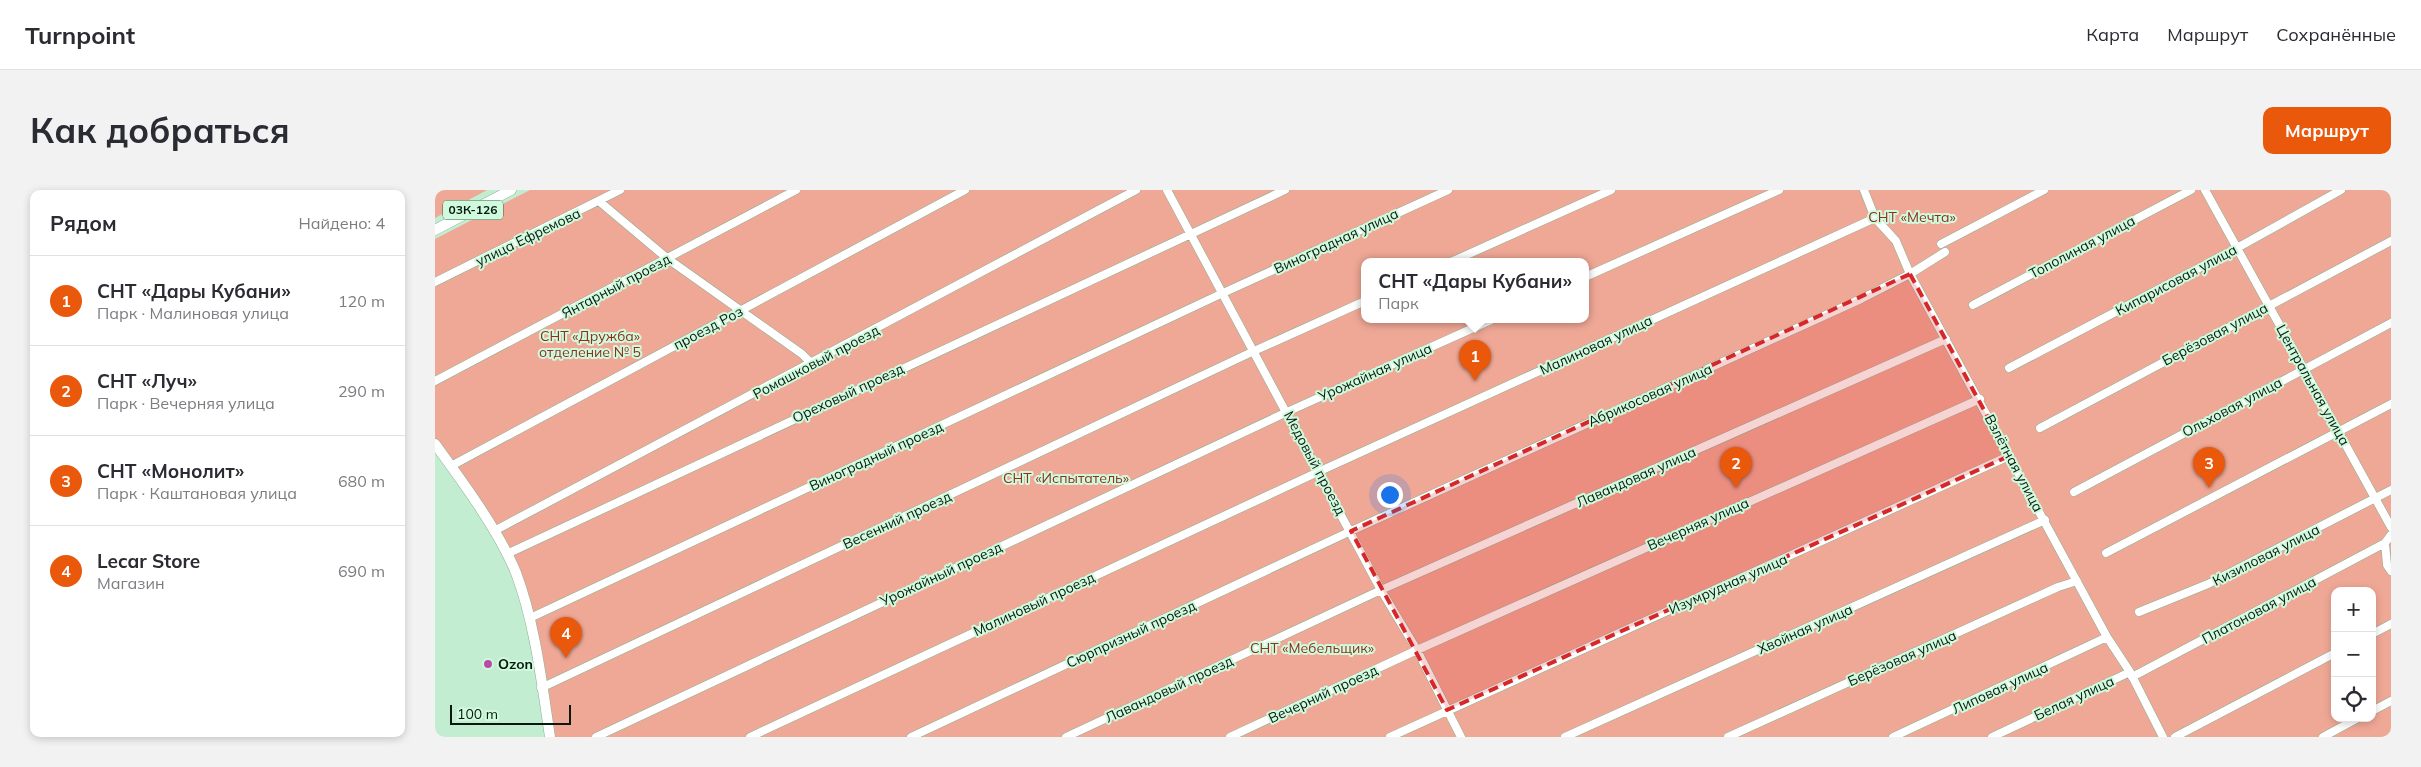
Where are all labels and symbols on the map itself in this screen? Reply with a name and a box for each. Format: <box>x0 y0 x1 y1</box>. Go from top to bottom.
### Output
road number: 03К-126 <box>443 200 503 220</box>
street label: улица Ефремова <box>473 204 583 270</box>
street label: Виноградная улица <box>1271 204 1401 278</box>
park label: СНТ «Мечта» <box>1868 208 1956 226</box>
street label: Тополиная улица <box>2026 211 2138 283</box>
street label: Кипарисовая улица <box>2112 240 2240 320</box>
street label: Янтарный проезд <box>558 249 674 322</box>
street label: Берёзовая улица <box>2159 299 2271 369</box>
street label: проезд Роз <box>670 302 746 354</box>
street label: Малиновая улица <box>1537 311 1655 379</box>
street label: Ромашковый проезд <box>750 321 883 403</box>
street label: Центральная улица <box>2272 321 2354 449</box>
park label: СНТ «Дружба» отделение № 5 <box>539 327 641 361</box>
street label: Урожайная улица <box>1314 339 1435 406</box>
pin: 1 <box>1459 340 1491 381</box>
street label: Ореховый проезд <box>789 359 907 427</box>
street label: Абрикосовая улица <box>1585 359 1715 431</box>
street label: Ольховая улица <box>2179 373 2285 441</box>
street label: Медовый проезд <box>1280 408 1350 518</box>
street label: Взлётная улица <box>1981 411 2047 515</box>
street label: Виноградный проезд <box>806 417 946 495</box>
street label: Лавандовая улица <box>1573 443 1699 511</box>
pin: 2 <box>1720 447 1752 488</box>
pin: 3 <box>2193 447 2225 488</box>
park label: СНТ «Испытатель» <box>1003 469 1129 487</box>
your location <box>1377 482 1403 508</box>
street label: Весенний проезд <box>840 487 955 553</box>
street label: Вечерняя улица <box>1644 493 1752 555</box>
street label: Кизиловая улица <box>2209 520 2323 590</box>
street label: Урожайный проезд <box>876 538 1005 611</box>
street label: Изумрудная улица <box>1666 550 1790 618</box>
street label: Малиновый проезд <box>970 568 1098 640</box>
street label: Платоновая улица <box>2199 572 2319 648</box>
street label: Сюрпризный проезд <box>1063 596 1199 672</box>
street label: Хвойная улица <box>1755 600 1855 658</box>
pin: 4 <box>550 617 582 658</box>
street label: Берёзовая улица <box>1845 626 1959 690</box>
park label: СНТ «Мебельщик» <box>1250 639 1374 657</box>
street label: Лавандовый проезд <box>1102 651 1236 727</box>
place label: Ozon <box>498 655 533 673</box>
marker: Ozon <box>482 658 494 670</box>
street label: Липовая улица <box>1949 658 2051 718</box>
street label: Вечерний проезд <box>1265 661 1381 727</box>
street label: Белая улица <box>2031 672 2117 724</box>
scale bar <box>450 702 571 725</box>

